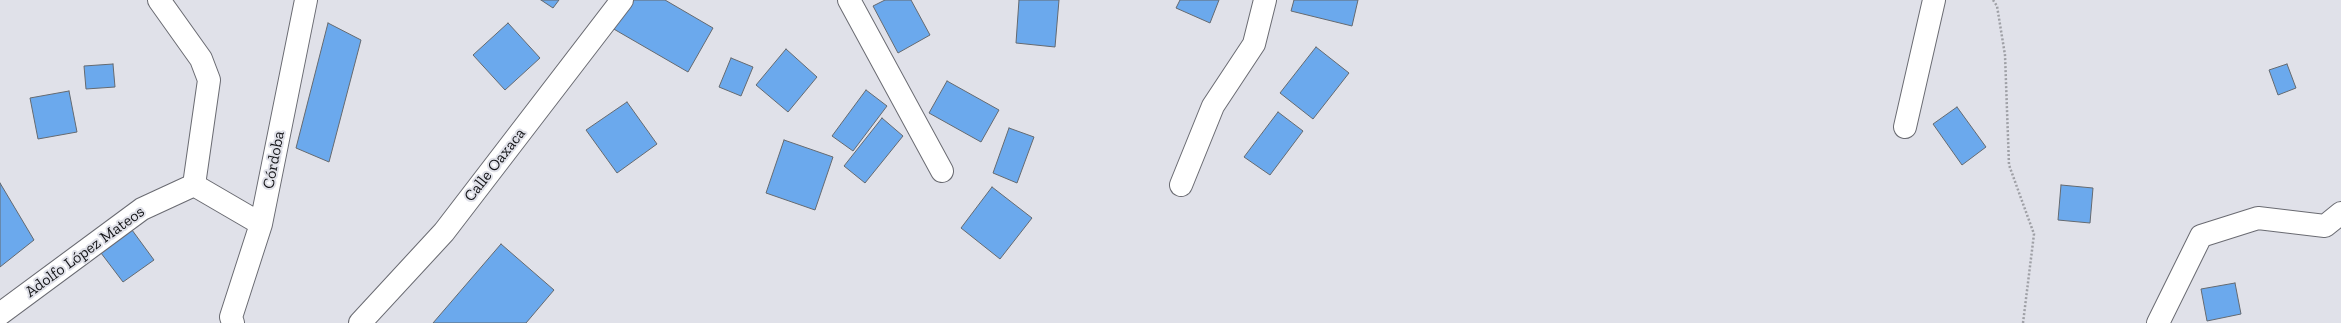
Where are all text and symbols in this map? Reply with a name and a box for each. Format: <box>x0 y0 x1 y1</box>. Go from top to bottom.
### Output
street label: Calle Oaxaca <box>460 124 530 206</box>
street label: Córdoba <box>259 129 289 191</box>
street label: Adolfo López Mateos <box>22 202 148 302</box>

